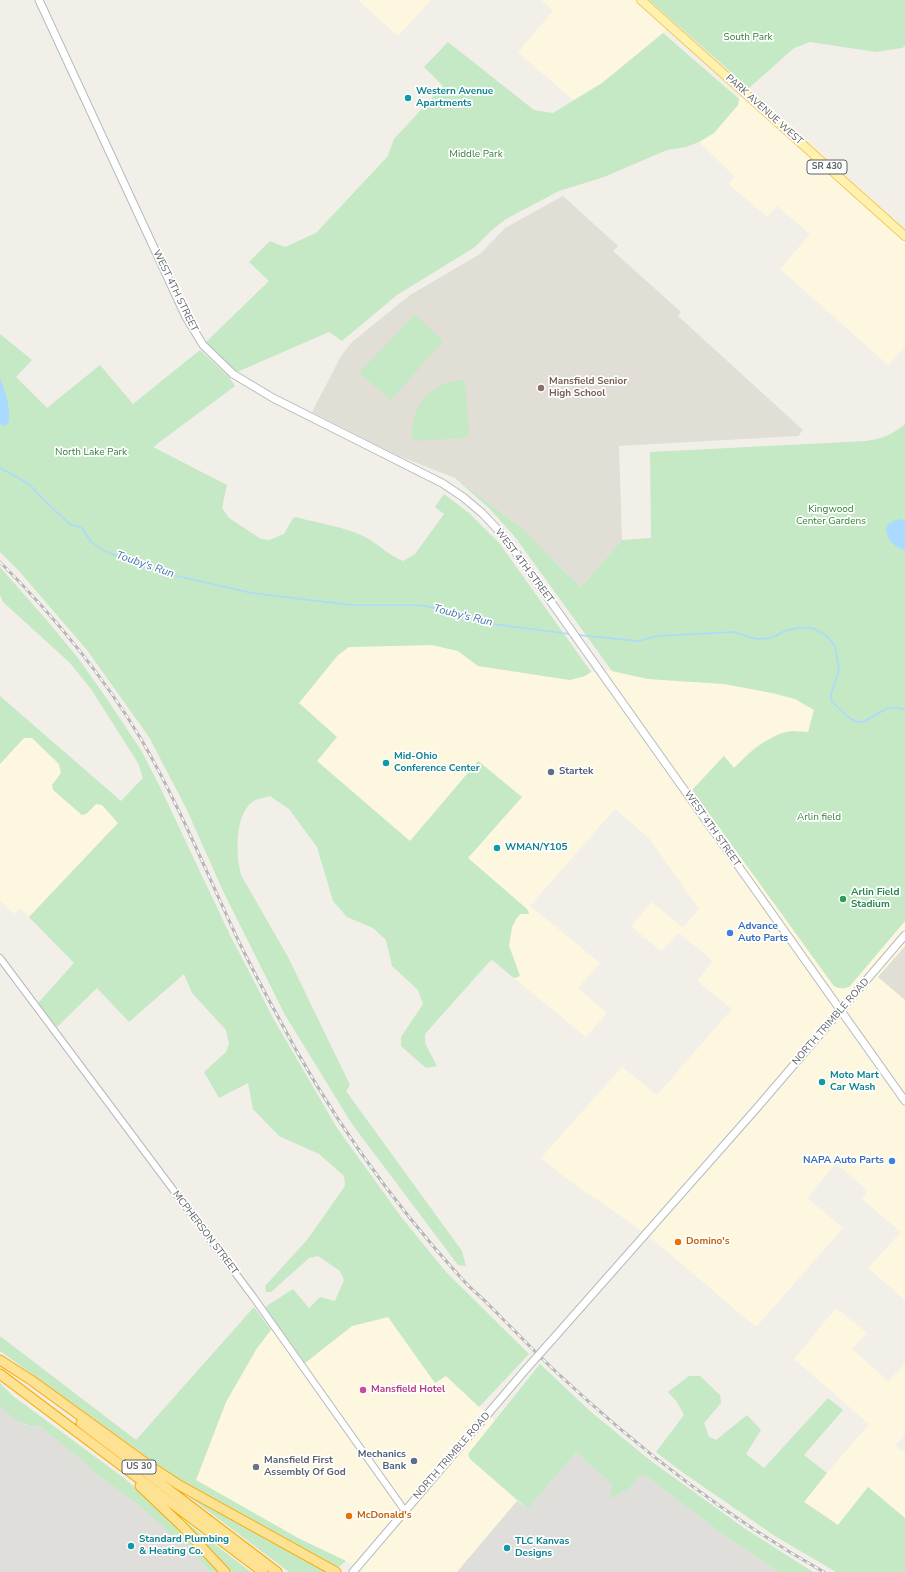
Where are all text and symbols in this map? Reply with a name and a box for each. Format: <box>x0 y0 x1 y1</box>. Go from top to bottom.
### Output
park label: South Park <box>723 32 773 44</box>
street label: PARK AVENUE WEST <box>723 72 805 148</box>
place label: Western Avenue Apartments <box>416 86 493 110</box>
marker: Western Avenue Apartments <box>403 93 413 103</box>
park label: Middle Park <box>449 149 503 161</box>
road number: SR 430 <box>807 160 847 174</box>
street label: WEST 4TH STREET <box>150 248 200 334</box>
place label: Mansfield Senior High School <box>549 376 627 400</box>
marker: Mansfield Senior High School <box>536 383 546 393</box>
park label: North Lake Park <box>55 447 127 459</box>
park label: Kingwood Center Gardens <box>796 504 866 528</box>
street label: WEST 4TH STREET <box>492 527 556 605</box>
water label: Touby's Run <box>114 549 176 581</box>
water label: Touby's Run <box>432 602 494 630</box>
place label: Mid-Ohio Conference Center <box>394 751 480 774</box>
marker: Mid-Ohio Conference Center <box>381 758 391 768</box>
place label: Startek <box>559 766 593 778</box>
marker: Startek <box>546 767 556 777</box>
street label: WEST 4TH STREET <box>681 789 743 869</box>
park label: Arlin field <box>797 812 841 824</box>
place label: WMAN/Y105 <box>505 842 567 854</box>
marker: WMAN/Y105 <box>492 843 502 853</box>
place label: Arlin Field Stadium <box>851 887 899 910</box>
marker: Arlin Field Stadium <box>838 894 848 904</box>
place label: Advance Auto Parts <box>738 921 788 944</box>
marker: Advance Auto Parts <box>725 928 735 938</box>
street label: NORTH TRIMBLE ROAD <box>790 976 872 1068</box>
place label: Moto Mart Car Wash <box>830 1070 879 1094</box>
marker: Moto Mart Car Wash <box>817 1077 827 1087</box>
place label: NAPA Auto Parts <box>803 1155 884 1167</box>
marker: NAPA Auto Parts <box>887 1156 897 1166</box>
street label: MCPHERSON STREET <box>170 1189 240 1277</box>
place label: Domino's <box>686 1236 730 1248</box>
marker: Domino's <box>673 1237 683 1247</box>
place label: Mansfield Hotel <box>371 1384 445 1396</box>
marker: Mansfield Hotel <box>358 1385 368 1395</box>
street label: NORTH TRIMBLE ROAD <box>411 1410 493 1502</box>
place label: Mechanics Bank <box>358 1449 406 1472</box>
place label: Mansfield First Assembly Of God <box>264 1455 346 1478</box>
marker: Mechanics Bank <box>409 1456 419 1466</box>
road number: US 30 <box>122 1460 156 1474</box>
marker: Mansfield First Assembly Of God <box>251 1462 261 1472</box>
place label: McDonald's <box>357 1510 412 1522</box>
marker: McDonald's <box>344 1511 354 1521</box>
place label: Standard Plumbing & Heating Co. <box>139 1534 229 1558</box>
place label: TLC Kanvas Designs <box>515 1536 569 1560</box>
marker: Standard Plumbing & Heating Co. <box>126 1541 136 1551</box>
marker: TLC Kanvas Designs <box>502 1543 512 1553</box>

